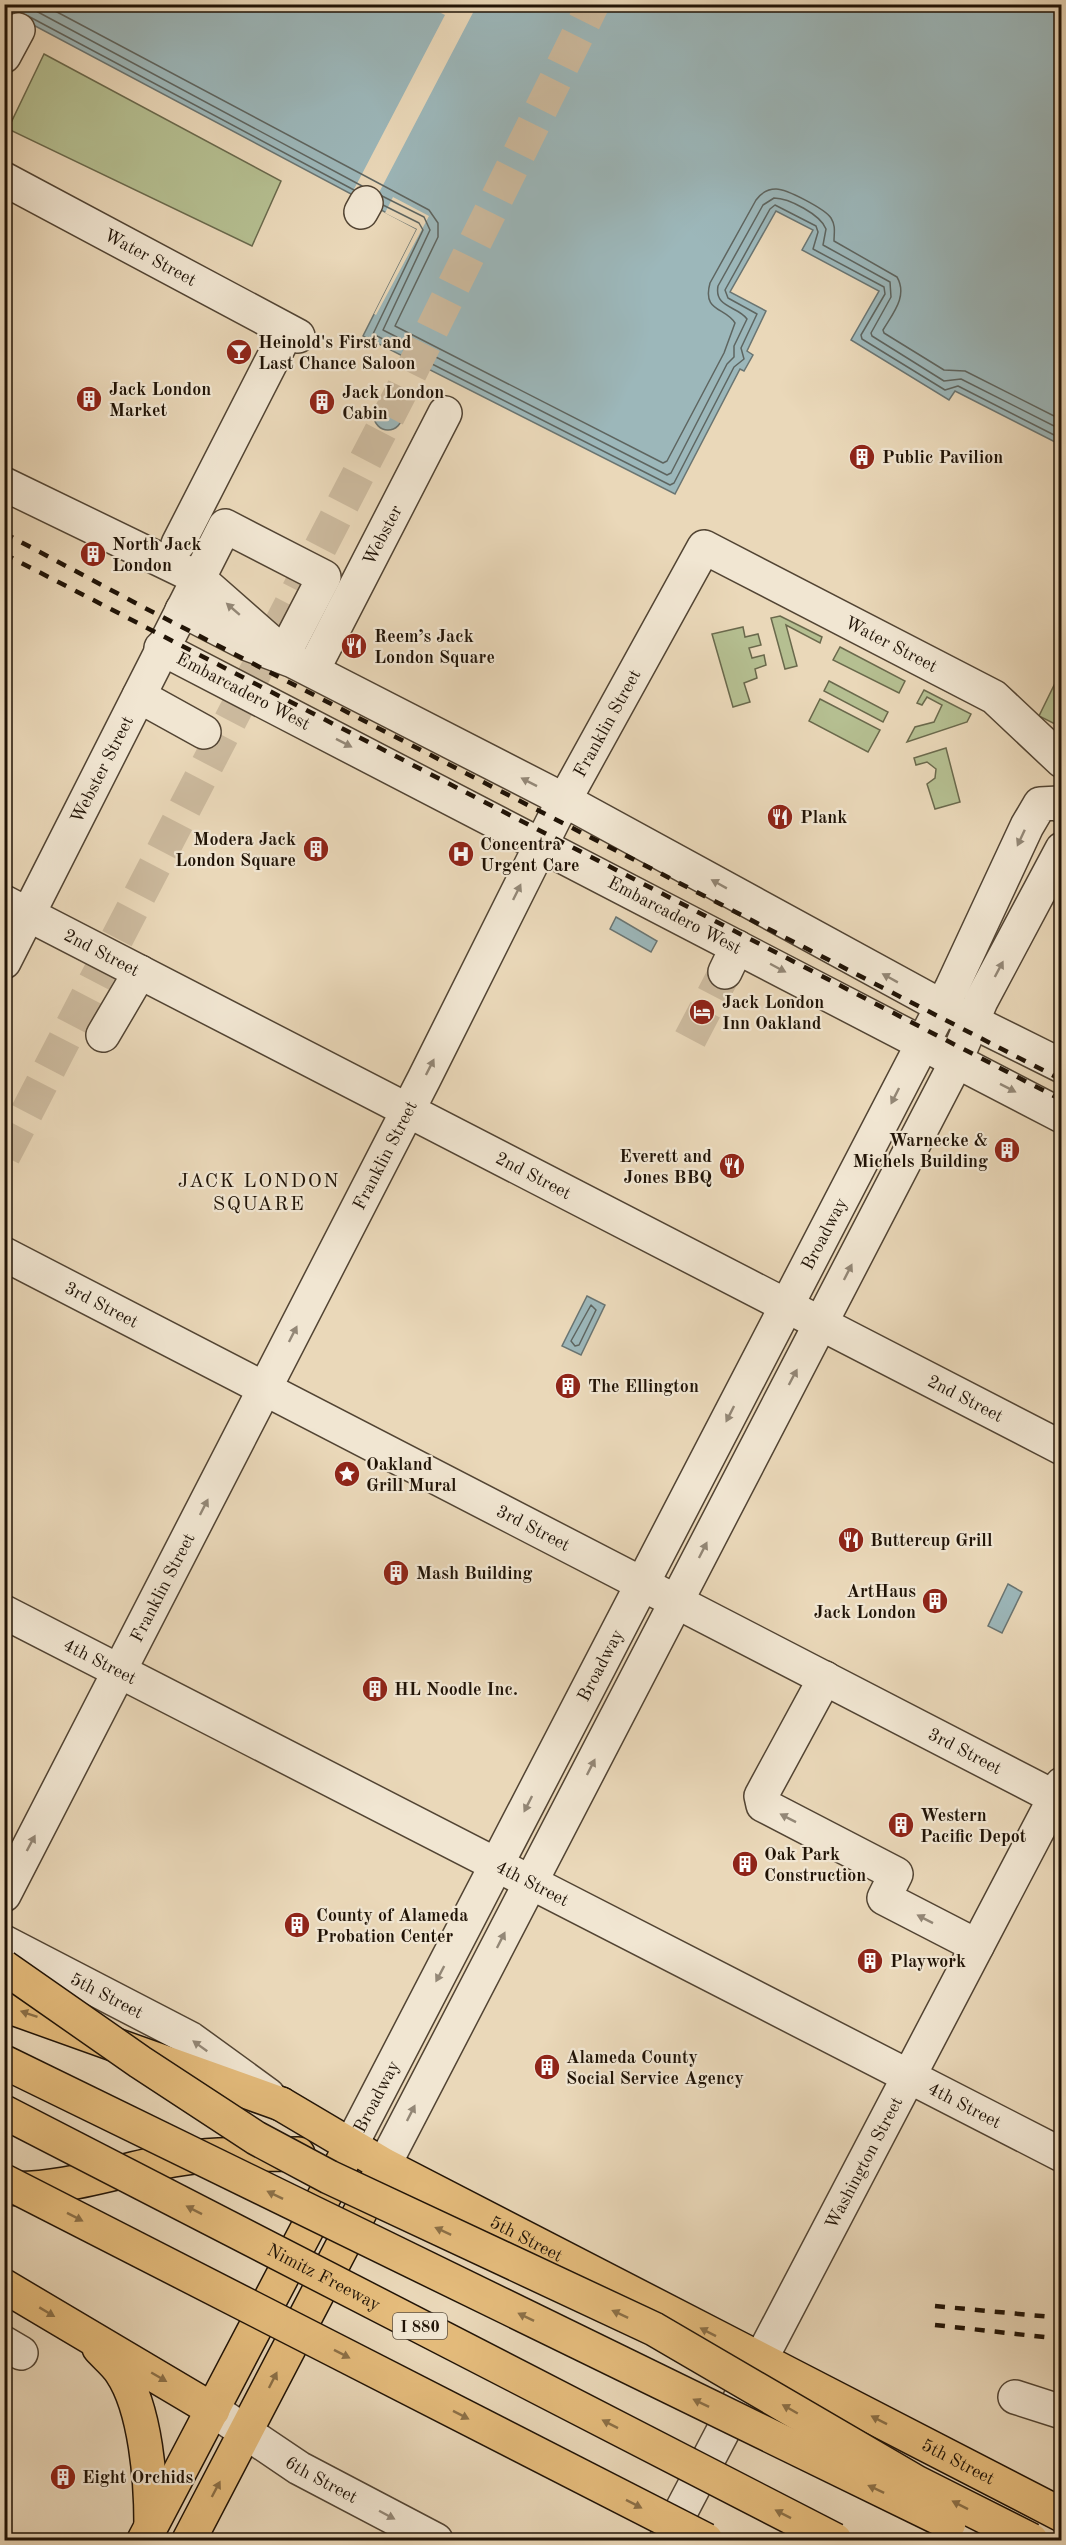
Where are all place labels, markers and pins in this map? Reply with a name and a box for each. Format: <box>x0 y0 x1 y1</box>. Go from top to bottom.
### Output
place label: Heinold's First and Last Chance Saloon <box>258 334 416 373</box>
bar icon: Heinold's First and Last Chance Saloon <box>224 337 254 367</box>
place label: Jack London Market <box>109 381 211 420</box>
building icon: Jack London Market <box>74 384 104 414</box>
place label: Jack London Cabin <box>342 384 444 423</box>
building icon: Jack London Cabin <box>307 387 337 417</box>
building icon: Public Pavilion <box>847 442 877 472</box>
place label: Public Pavilion <box>882 449 1003 467</box>
place label: North Jack London <box>112 536 202 575</box>
building icon: North Jack London <box>78 539 108 569</box>
place label: Reem’s Jack London Square <box>374 628 495 667</box>
restaurant icon: Reem’s Jack London Square <box>339 631 369 661</box>
restaurant icon: Plank <box>765 802 795 832</box>
place label: Plank <box>800 809 847 827</box>
place label: Modera Jack London Square <box>175 831 296 870</box>
building icon: Modera Jack London Square <box>301 834 331 864</box>
place label: Concentra Urgent Care <box>480 836 580 875</box>
hospital icon: Concentra Urgent Care <box>446 839 476 869</box>
place label: Jack London Inn Oakland <box>722 994 824 1033</box>
hotel icon: Jack London Inn Oakland <box>687 997 717 1027</box>
place label: Warnecke & Michels Building <box>853 1132 988 1171</box>
building icon: Warnecke & Michels Building <box>992 1135 1022 1165</box>
place label: Everett and Jones BBQ <box>619 1148 712 1187</box>
restaurant icon: Everett and Jones BBQ <box>717 1151 747 1181</box>
building icon: The Ellington <box>553 1371 583 1401</box>
place label: The Ellington <box>588 1378 699 1396</box>
place label: Oakland Grill Mural <box>366 1456 457 1495</box>
place icon: Oakland Grill Mural <box>332 1459 362 1489</box>
restaurant icon: Buttercup Grill <box>836 1525 866 1555</box>
place label: Buttercup Grill <box>870 1532 993 1550</box>
building icon: Mash Building <box>381 1558 411 1588</box>
place label: Mash Building <box>416 1565 533 1583</box>
place label: ArtHaus Jack London <box>814 1583 916 1622</box>
building icon: ArtHaus Jack London <box>920 1586 950 1616</box>
building icon: HL Noodle Inc. <box>360 1674 390 1704</box>
place label: HL Noodle Inc. <box>394 1681 518 1699</box>
place label: Western Pacific Depot <box>920 1807 1027 1846</box>
building icon: Western Pacific Depot <box>886 1810 916 1840</box>
place label: Oak Park Construction <box>764 1846 866 1885</box>
building icon: Oak Park Construction <box>730 1849 760 1879</box>
place label: County of Alameda Probation Center <box>316 1907 468 1946</box>
building icon: County of Alameda Probation Center <box>282 1910 312 1940</box>
building icon: Playwork <box>855 1946 885 1976</box>
place label: Playwork <box>890 1953 966 1971</box>
place label: Alameda County Social Service Agency <box>566 2049 744 2088</box>
building icon: Alameda County Social Service Agency <box>532 2052 562 2082</box>
building icon: Eight Orchids <box>48 2462 78 2492</box>
place label: Eight Orchids <box>82 2469 194 2487</box>

